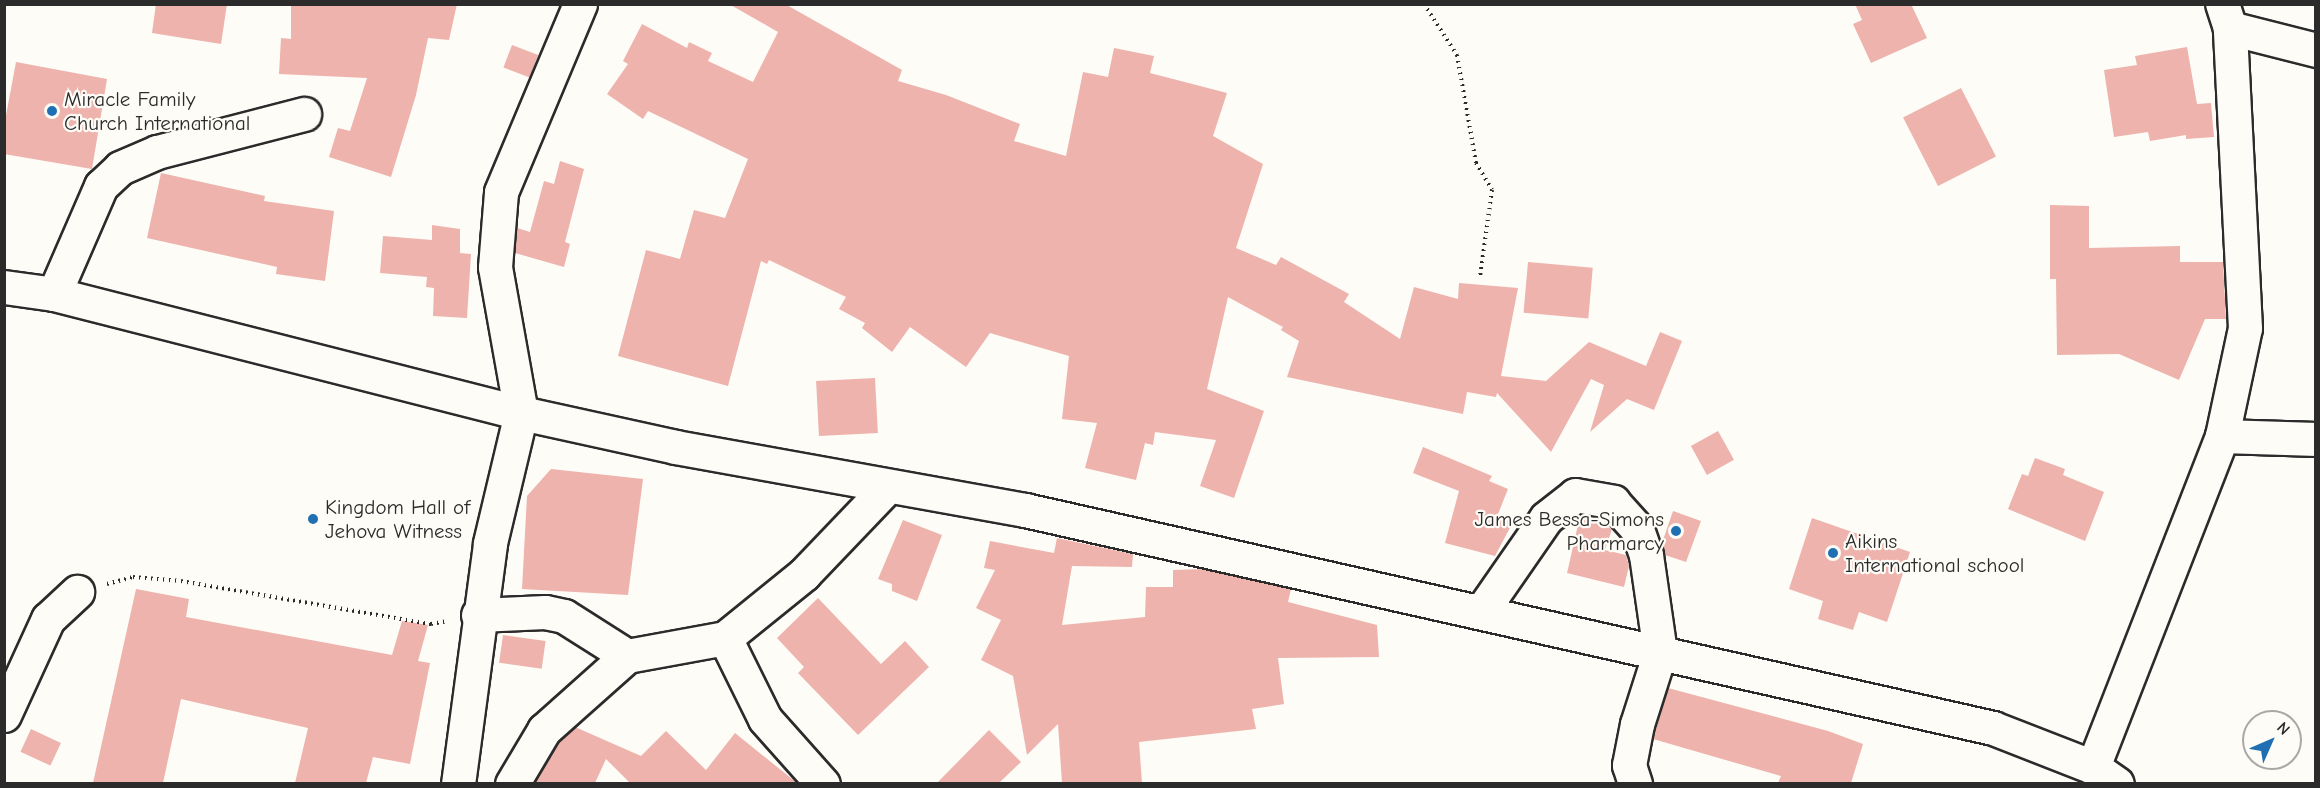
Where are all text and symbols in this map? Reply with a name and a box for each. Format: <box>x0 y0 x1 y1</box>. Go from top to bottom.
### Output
place label: Miracle Family Church International <box>64 86 250 136</box>
marker: Miracle Family Church International <box>45 104 59 118</box>
place label: Kingdom Hall of Jehova Witness <box>325 494 470 544</box>
place label: James Bessa-Simons Pharmarcy <box>1475 506 1664 556</box>
marker: Kingdom Hall of Jehova Witness <box>306 512 320 526</box>
marker: James Bessa-Simons Pharmarcy <box>1669 524 1683 538</box>
place label: Aikins International school <box>1845 528 2024 578</box>
marker: Aikins International school <box>1826 546 1840 560</box>
north arrow <box>2242 710 2302 770</box>
text: N <box>2273 719 2293 739</box>

